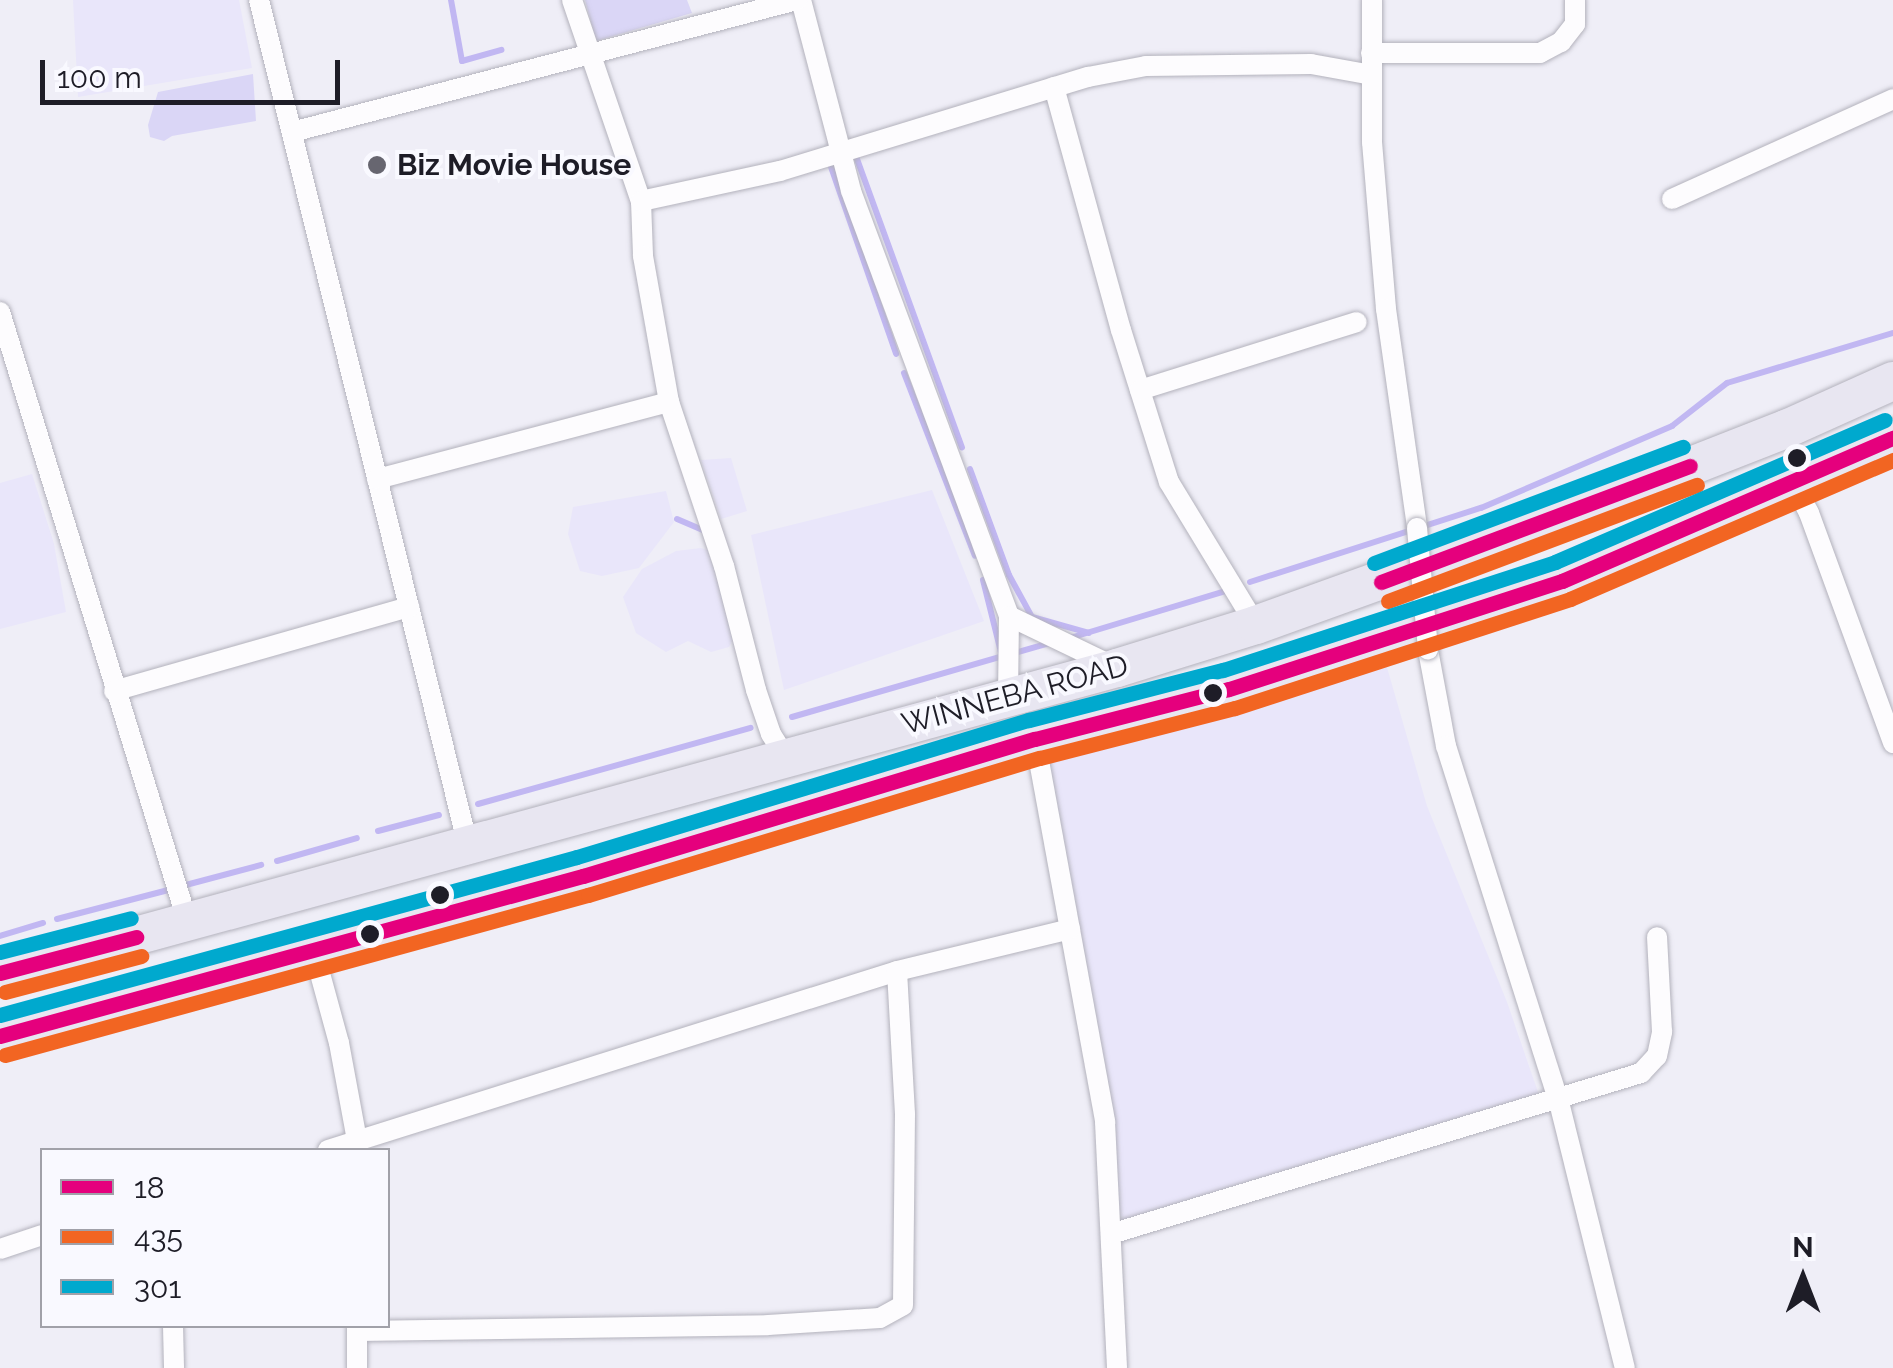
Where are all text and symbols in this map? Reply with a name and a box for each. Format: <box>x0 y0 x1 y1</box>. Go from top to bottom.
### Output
scale bar <box>45 40 345 102</box>
text: 100 m <box>57 60 142 95</box>
place label: Biz Movie House <box>397 147 631 183</box>
marker: Biz Movie House <box>366 154 388 176</box>
unlabelled marker <box>1787 448 1807 468</box>
street label: WINNEBA ROAD <box>897 647 1133 743</box>
unlabelled marker <box>1203 683 1223 703</box>
unlabelled marker <box>430 885 450 905</box>
unlabelled marker <box>360 924 380 944</box>
legend <box>40 1148 390 1328</box>
text: 18 <box>134 1170 165 1205</box>
text: 435 <box>134 1220 183 1255</box>
north arrow <box>1753 1228 1853 1328</box>
text: N <box>1792 1231 1814 1264</box>
text: 301 <box>134 1270 181 1305</box>

